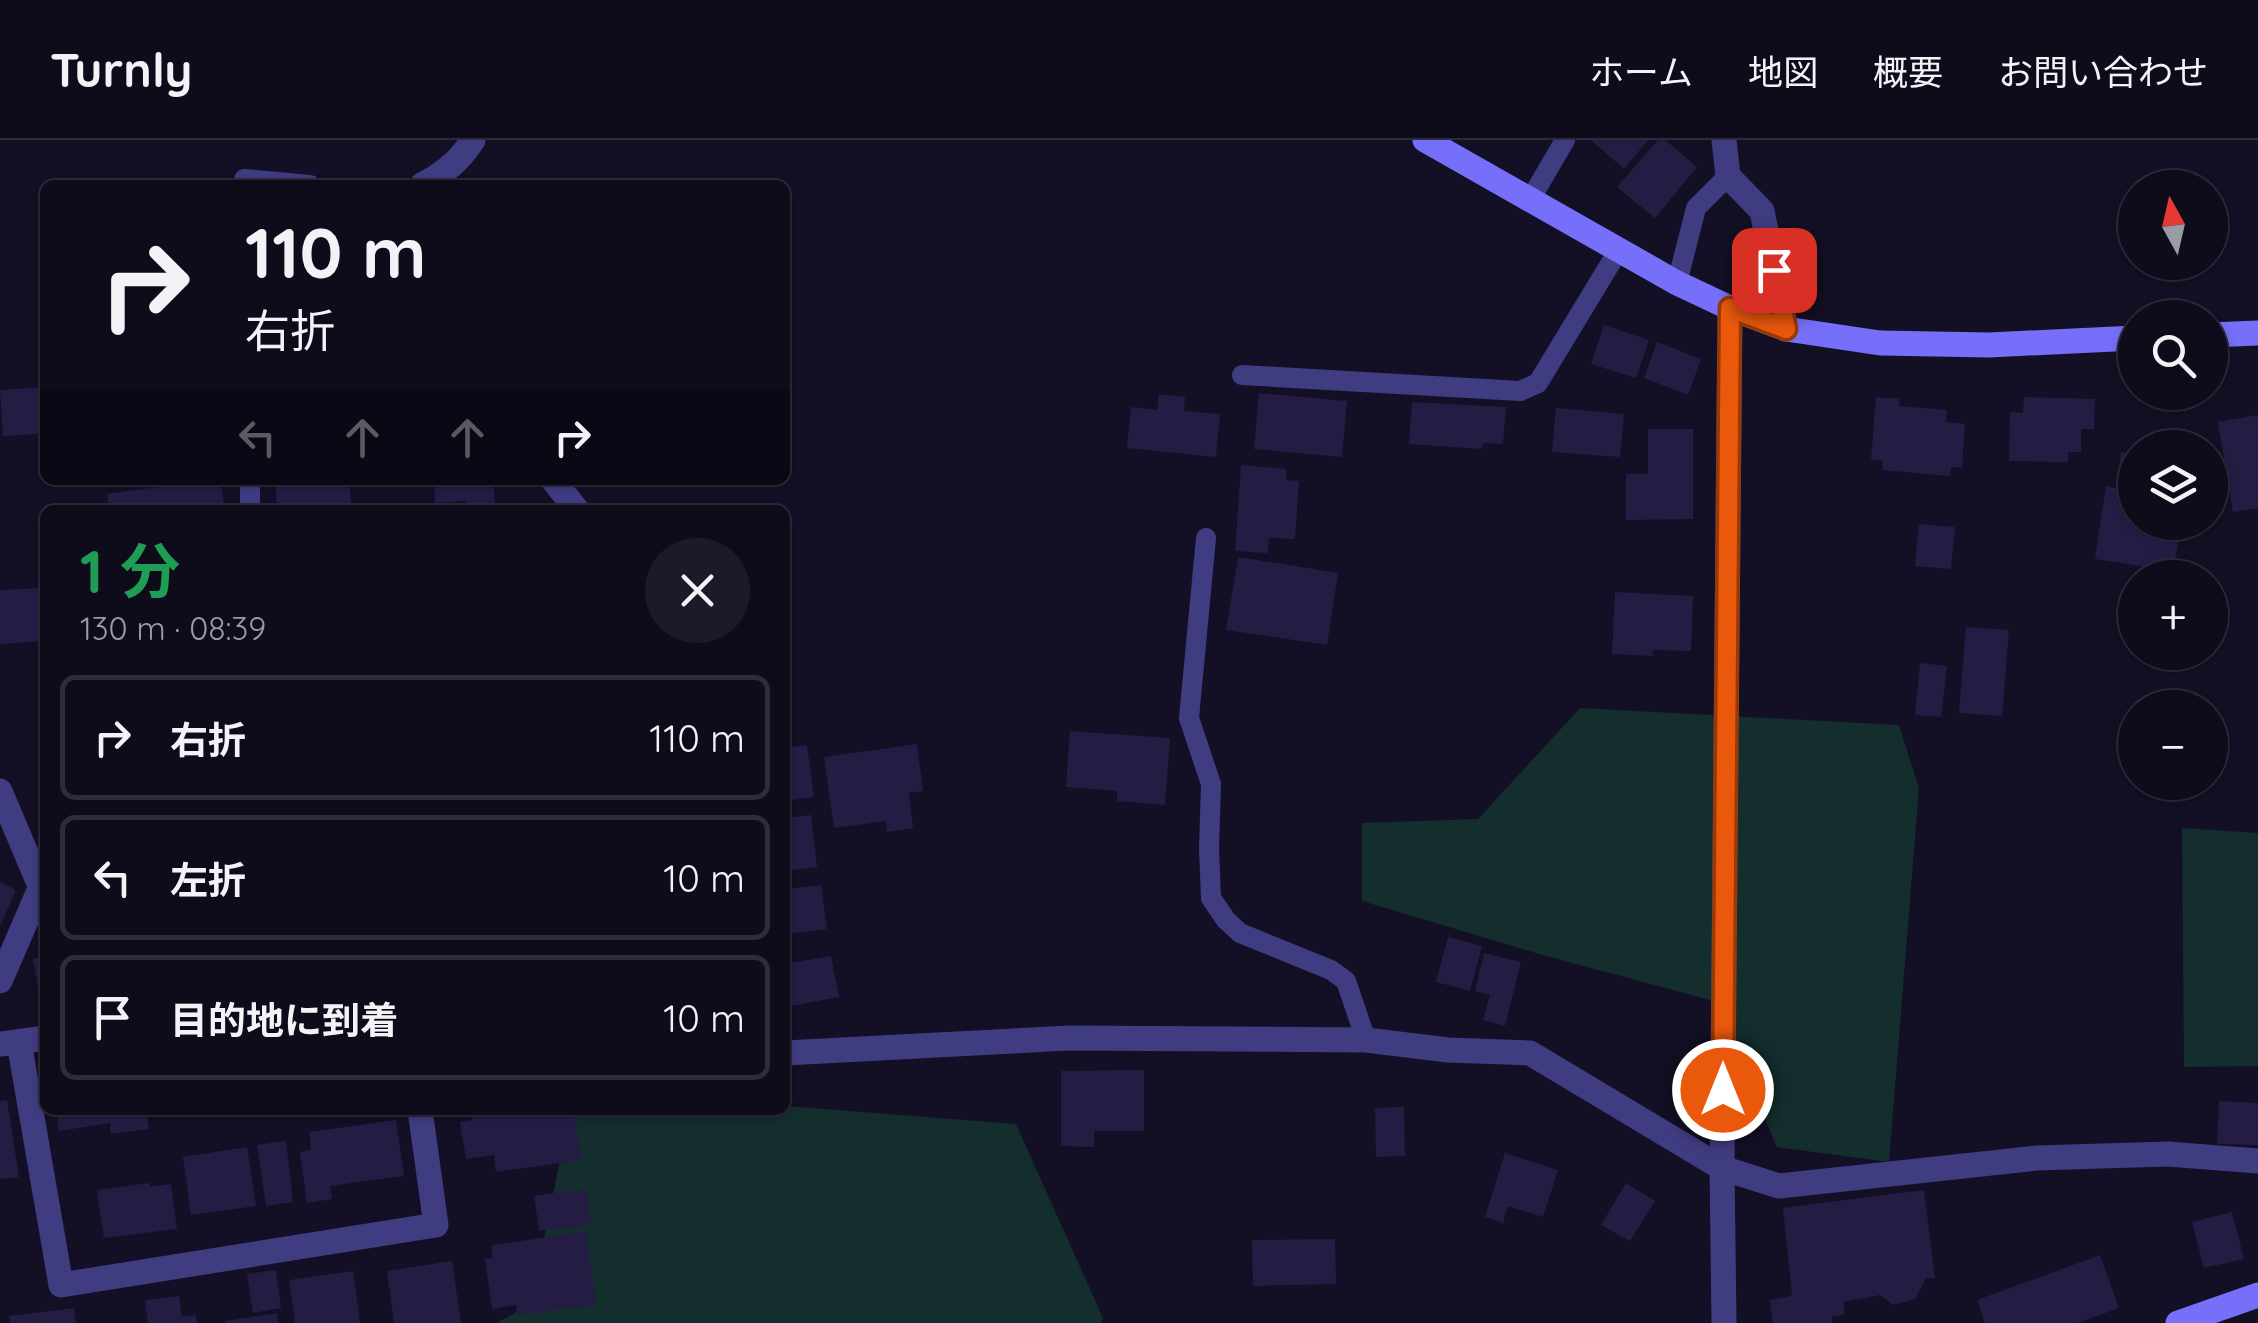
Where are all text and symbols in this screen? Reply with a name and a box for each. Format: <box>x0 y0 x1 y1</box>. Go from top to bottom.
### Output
text: Turnly <box>50 39 192 99</box>
text: ホーム <box>1589 50 1693 94</box>
text: 地図 <box>1748 50 1818 94</box>
text: 概要 <box>1873 50 1943 94</box>
text: お問い合わせ <box>1998 50 2208 94</box>
north arrow <box>2118 170 2228 280</box>
map controls <box>2118 170 2228 800</box>
text: 110 m <box>245 208 427 296</box>
icon: right <box>80 220 210 350</box>
pin <box>1732 228 1817 313</box>
icon: arrive <box>1747 243 1802 298</box>
button: search <box>2118 300 2228 410</box>
text: 右折 <box>245 302 335 358</box>
icon: left <box>230 410 285 465</box>
icon: ahead <box>335 410 390 465</box>
icon: ahead <box>440 410 495 465</box>
icon: right <box>545 410 600 465</box>
button: layers <box>2118 430 2228 540</box>
text: 1 分 <box>80 533 180 608</box>
button: close <box>645 538 750 643</box>
button: + <box>2118 560 2228 670</box>
text: 130 m · 08:39 <box>80 608 266 648</box>
button: − <box>2118 690 2228 800</box>
icon: right <box>85 710 140 765</box>
text: 110 m <box>649 714 745 762</box>
text: 右折 <box>170 716 246 764</box>
icon: left <box>85 850 140 905</box>
text: 10 m <box>663 854 745 902</box>
text: 左折 <box>170 856 246 904</box>
icon: arrive <box>85 990 140 1045</box>
text: 10 m <box>663 994 745 1042</box>
text: 目的地に到着 <box>170 996 398 1044</box>
position arrow <box>1671 1038 1775 1142</box>

